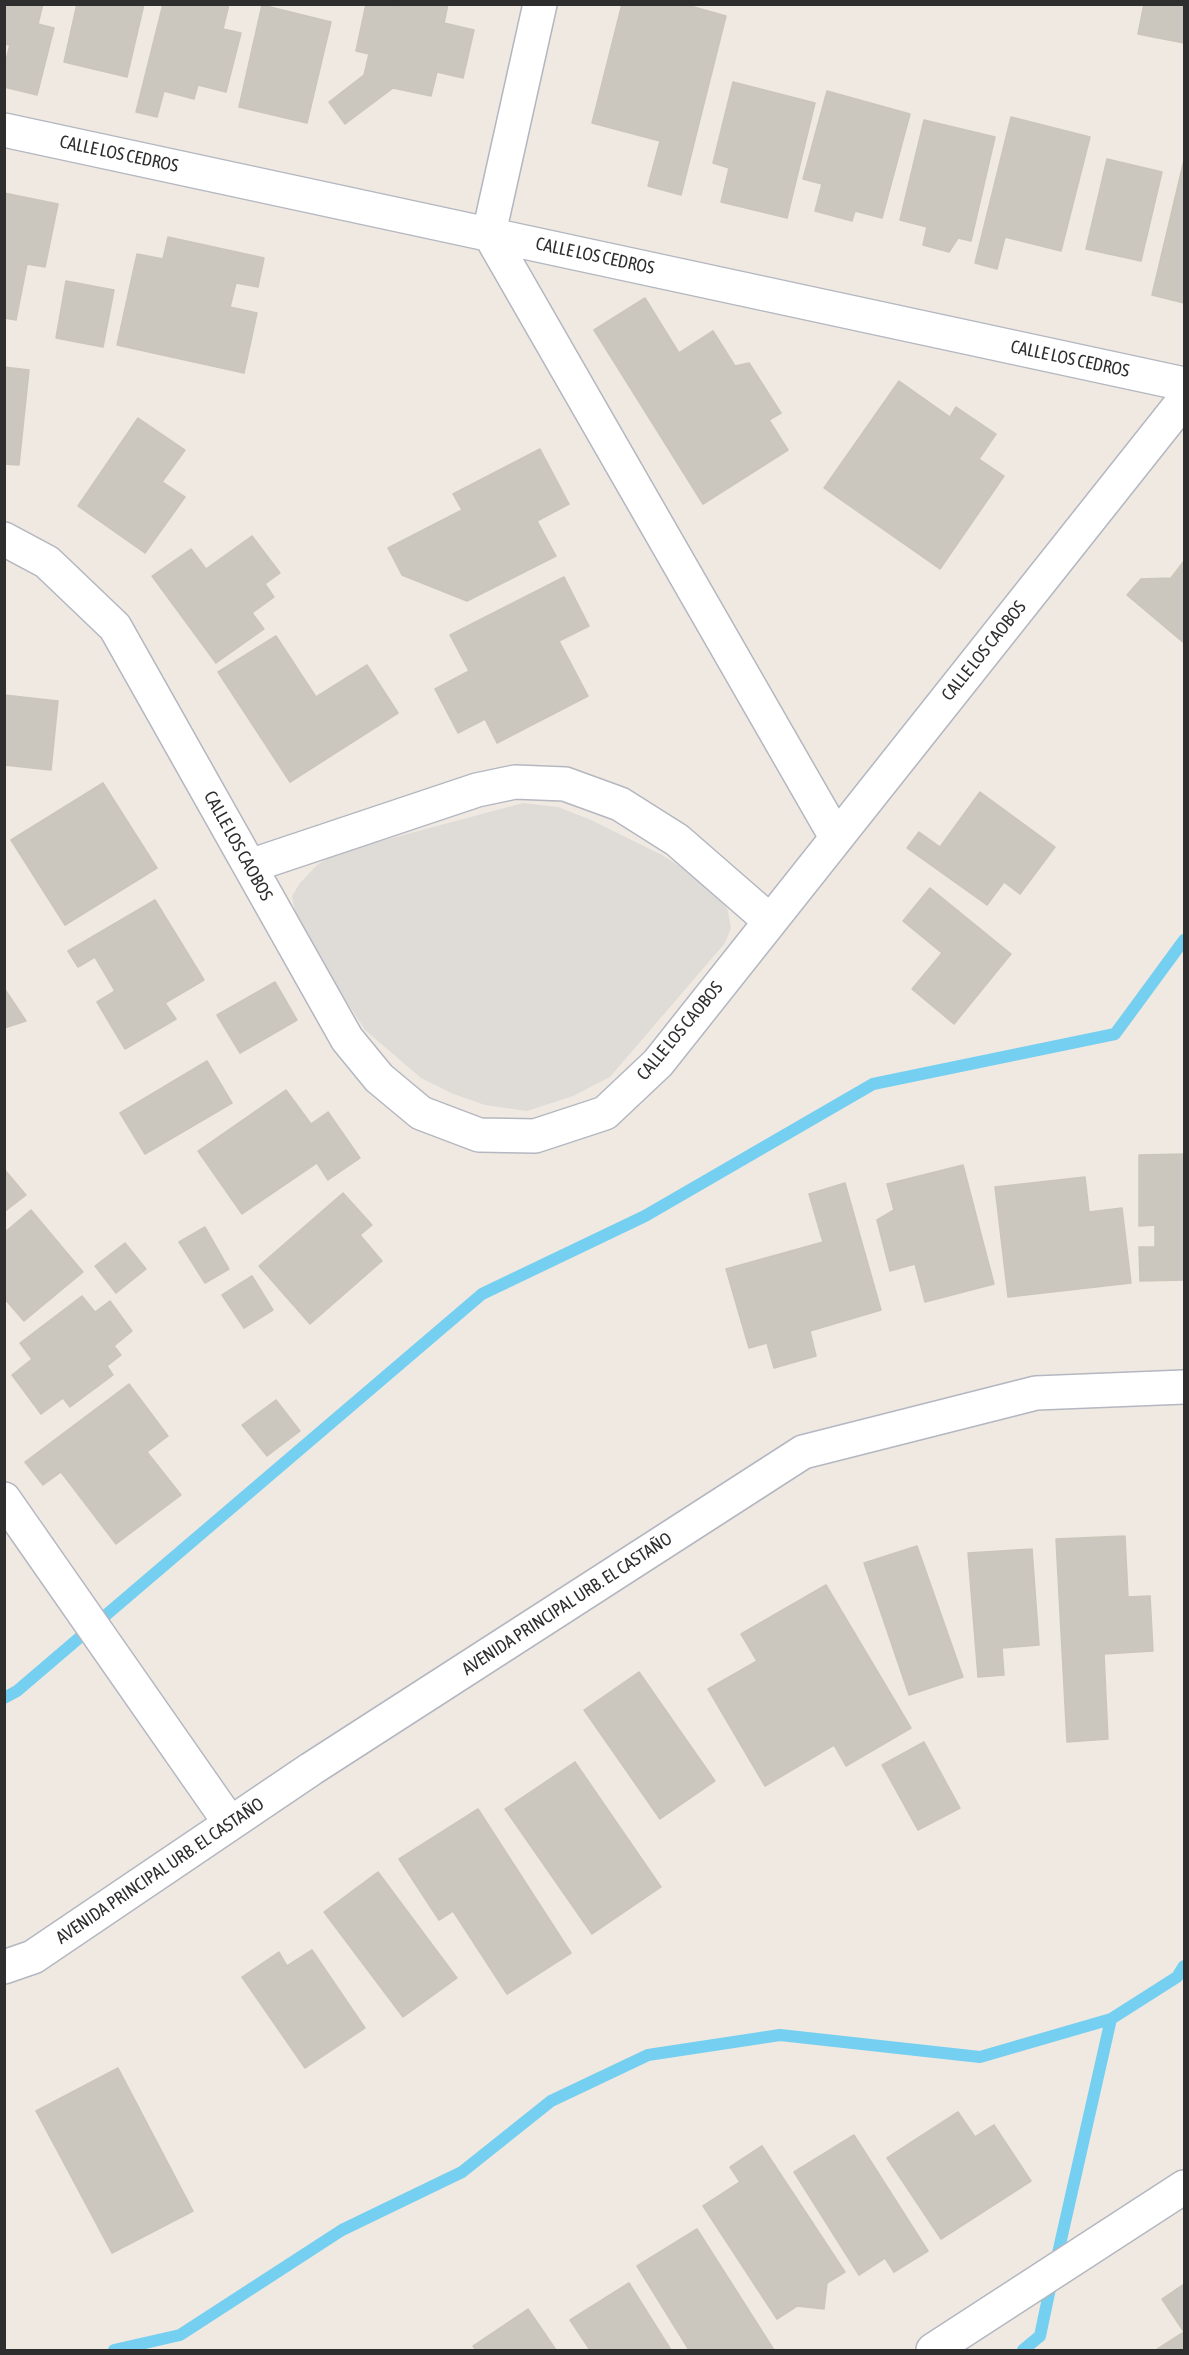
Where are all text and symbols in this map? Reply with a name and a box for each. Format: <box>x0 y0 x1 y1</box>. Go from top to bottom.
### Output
street label: CALLE LOS CEDROS <box>58 131 180 177</box>
street label: CALLE LOS CEDROS <box>534 233 656 279</box>
street label: CALLE LOS CEDROS <box>1009 336 1131 382</box>
street label: CALLE LOS CAOBOS <box>937 597 1031 705</box>
street label: CALLE LOS CAOBOS <box>199 787 277 905</box>
street label: CALLE LOS CAOBOS <box>632 977 728 1085</box>
street label: AVENIDA PRINCIPAL URB. EL CASTAÑO <box>458 1528 676 1680</box>
street label: AVENIDA PRINCIPAL URB. EL CASTAÑO <box>52 1793 268 1949</box>

